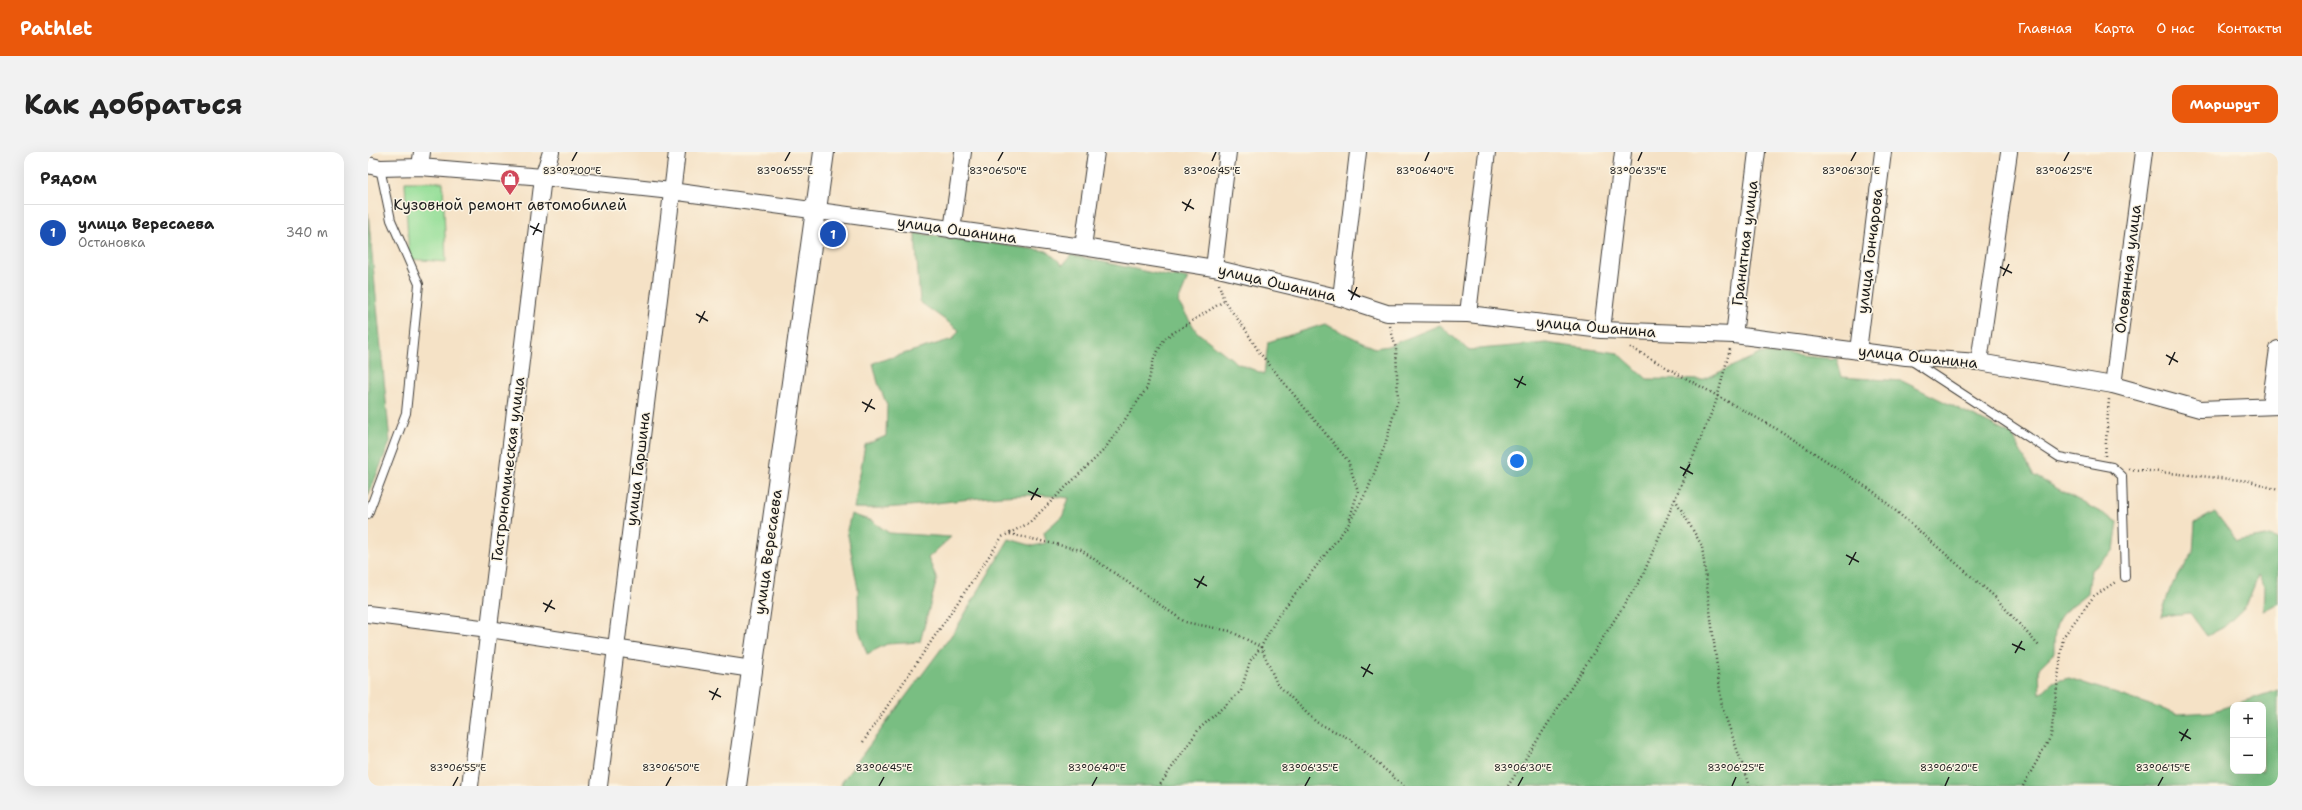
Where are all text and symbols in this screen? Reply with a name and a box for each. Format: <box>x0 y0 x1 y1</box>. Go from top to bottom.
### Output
text: Pathlet <box>20 16 92 41</box>
text: Главная <box>2018 19 2072 37</box>
text: Карта <box>2094 19 2134 37</box>
text: О нас <box>2156 19 2195 37</box>
text: Контакты <box>2217 19 2282 37</box>
text: Как добраться <box>24 85 243 123</box>
button: Маршрут <box>2172 85 2278 123</box>
text: 83°07'00"E <box>543 164 601 177</box>
text: 83°06'55"E <box>757 164 813 177</box>
text: 83°06'50"E <box>969 164 1027 177</box>
text: 83°06'45"E <box>1184 164 1240 177</box>
text: 83°06'40"E <box>1396 164 1454 177</box>
text: 83°06'35"E <box>1609 164 1667 177</box>
text: 83°06'30"E <box>1822 164 1880 177</box>
text: 83°06'25"E <box>2035 164 2093 177</box>
text: Рядом <box>40 167 97 189</box>
shop icon: Кузовной ремонт автомобилей <box>499 168 521 196</box>
street label: Гранитная улица <box>1727 179 1763 307</box>
street label: улица Гончарова <box>1852 186 1888 315</box>
place label: Кузовной ремонт автомобилей <box>393 195 627 215</box>
street label: Оловянная улица <box>2110 203 2146 335</box>
street label: улица Ошанина <box>896 212 1019 248</box>
text: улица Вересаева <box>78 214 214 234</box>
pin: 1 <box>820 219 846 249</box>
text: 1 <box>50 224 56 241</box>
text: 340 m <box>286 224 328 241</box>
text: Остановка <box>78 234 145 251</box>
street label: улица Ошанина <box>1216 260 1339 306</box>
street label: улица Ошанина <box>1535 312 1657 342</box>
street label: улица Ошанина <box>1857 341 1980 373</box>
street label: Гастрономическая улица <box>487 375 529 562</box>
street label: улица Гаршина <box>621 410 655 527</box>
your location <box>1507 451 1527 471</box>
street label: улица Вересаева <box>749 487 787 616</box>
map controls <box>2230 702 2266 774</box>
button: + <box>2230 702 2266 738</box>
button: − <box>2230 738 2266 774</box>
text: 83°06'55"E <box>430 761 486 774</box>
text: 83°06'50"E <box>642 761 700 774</box>
text: 83°06'45"E <box>856 761 912 774</box>
text: 83°06'40"E <box>1068 761 1126 774</box>
text: 83°06'35"E <box>1281 761 1339 774</box>
text: 83°06'30"E <box>1494 761 1552 774</box>
text: 83°06'25"E <box>1707 761 1765 774</box>
text: 83°06'20"E <box>1920 761 1978 774</box>
text: 83°06'15"E <box>2136 761 2190 774</box>

